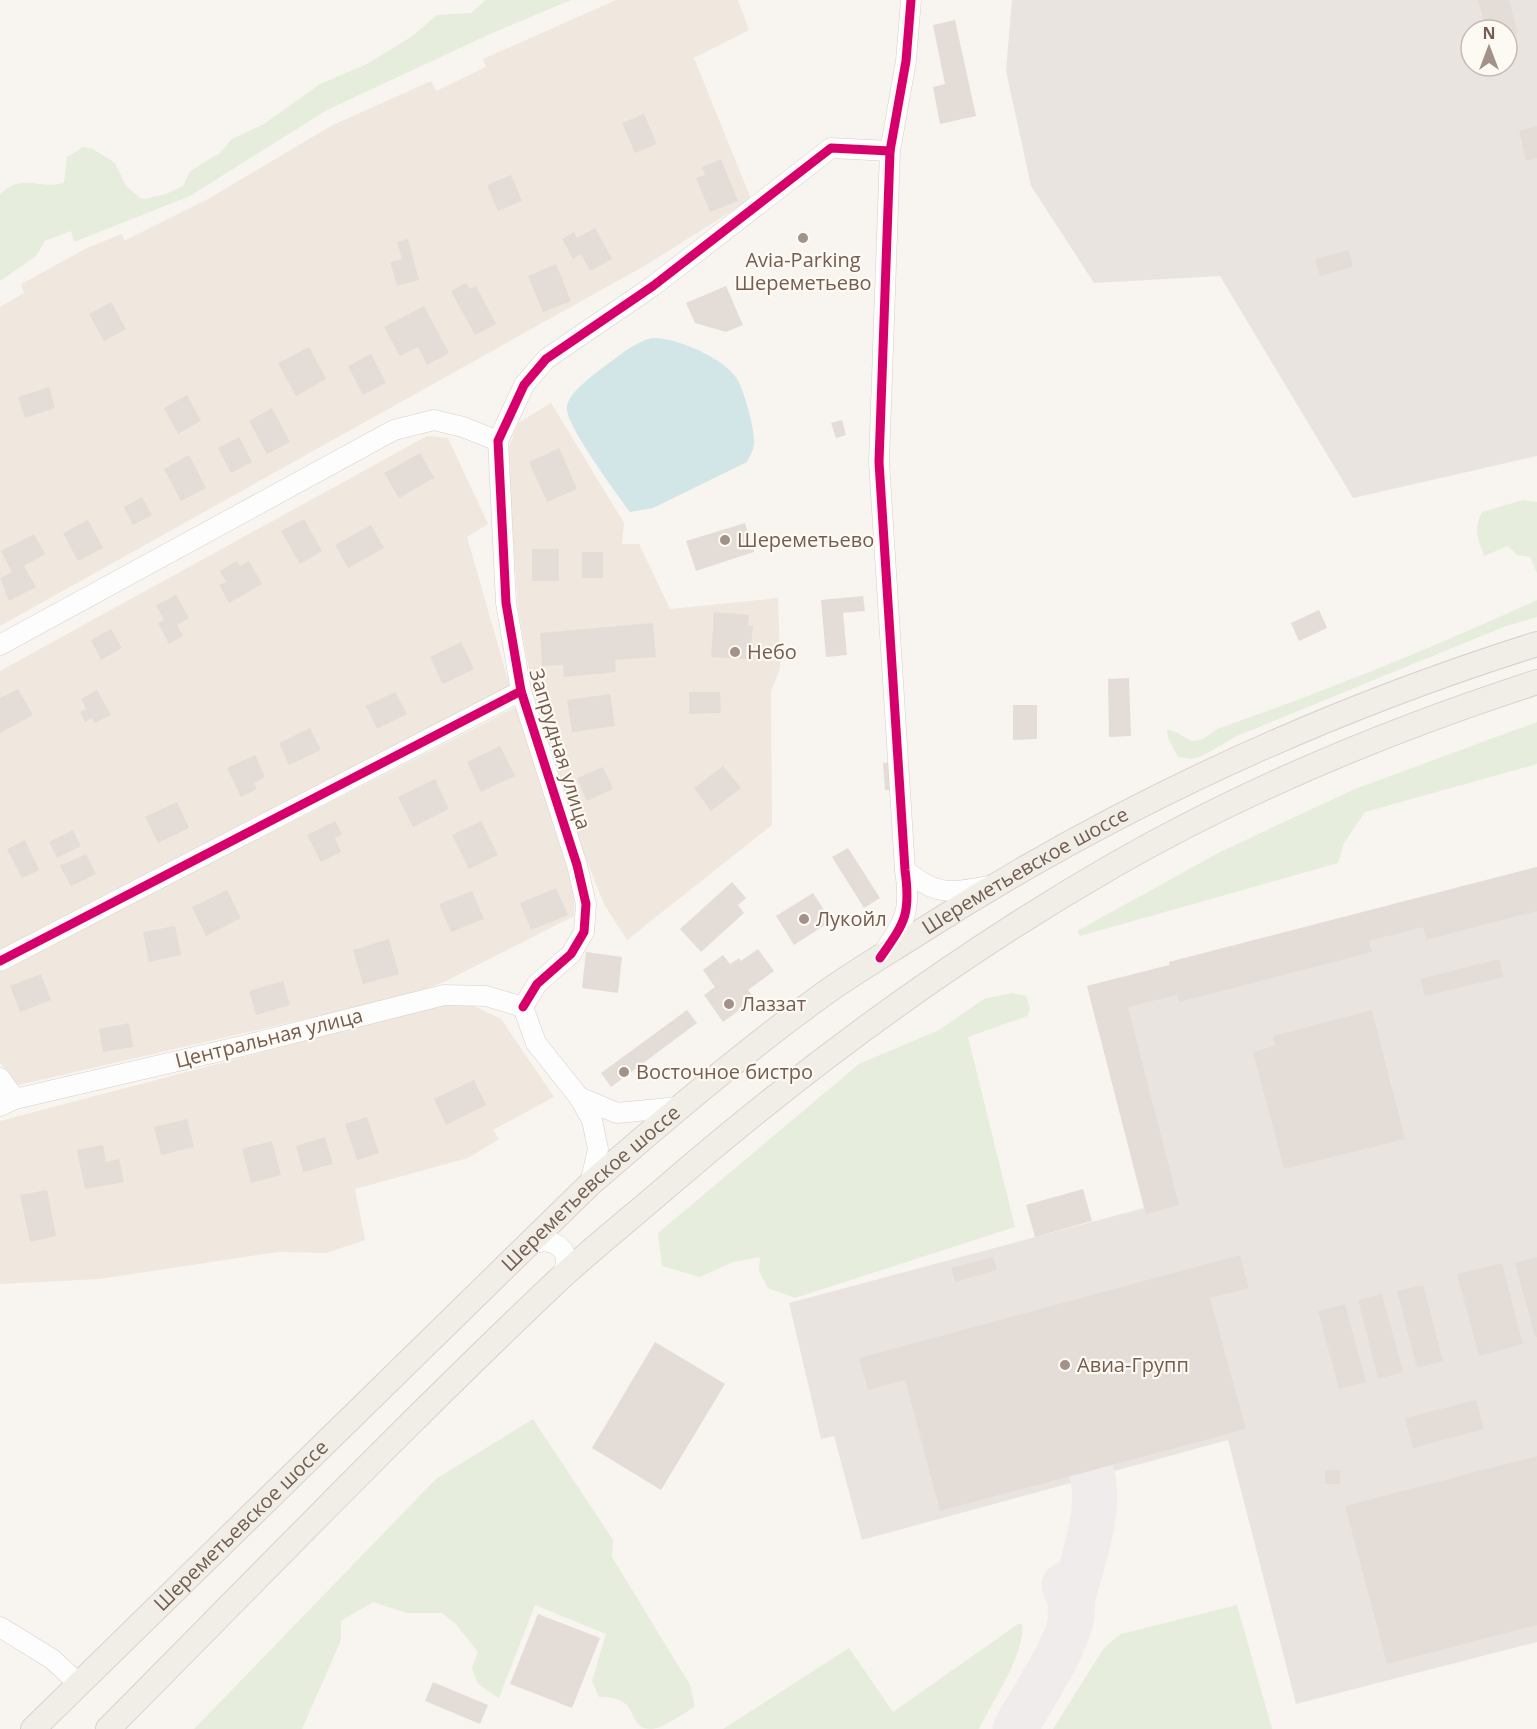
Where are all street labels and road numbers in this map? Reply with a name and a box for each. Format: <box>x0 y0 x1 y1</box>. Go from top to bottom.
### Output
street label: Запрудная улица <box>523 665 598 833</box>
street label: Шереметьевское шоссе <box>917 800 1133 940</box>
street label: Центральная улица <box>172 1001 366 1074</box>
street label: Шереметьевское шоссе <box>495 1099 685 1277</box>
street label: Шереметьевское шоссе <box>148 1434 334 1617</box>

